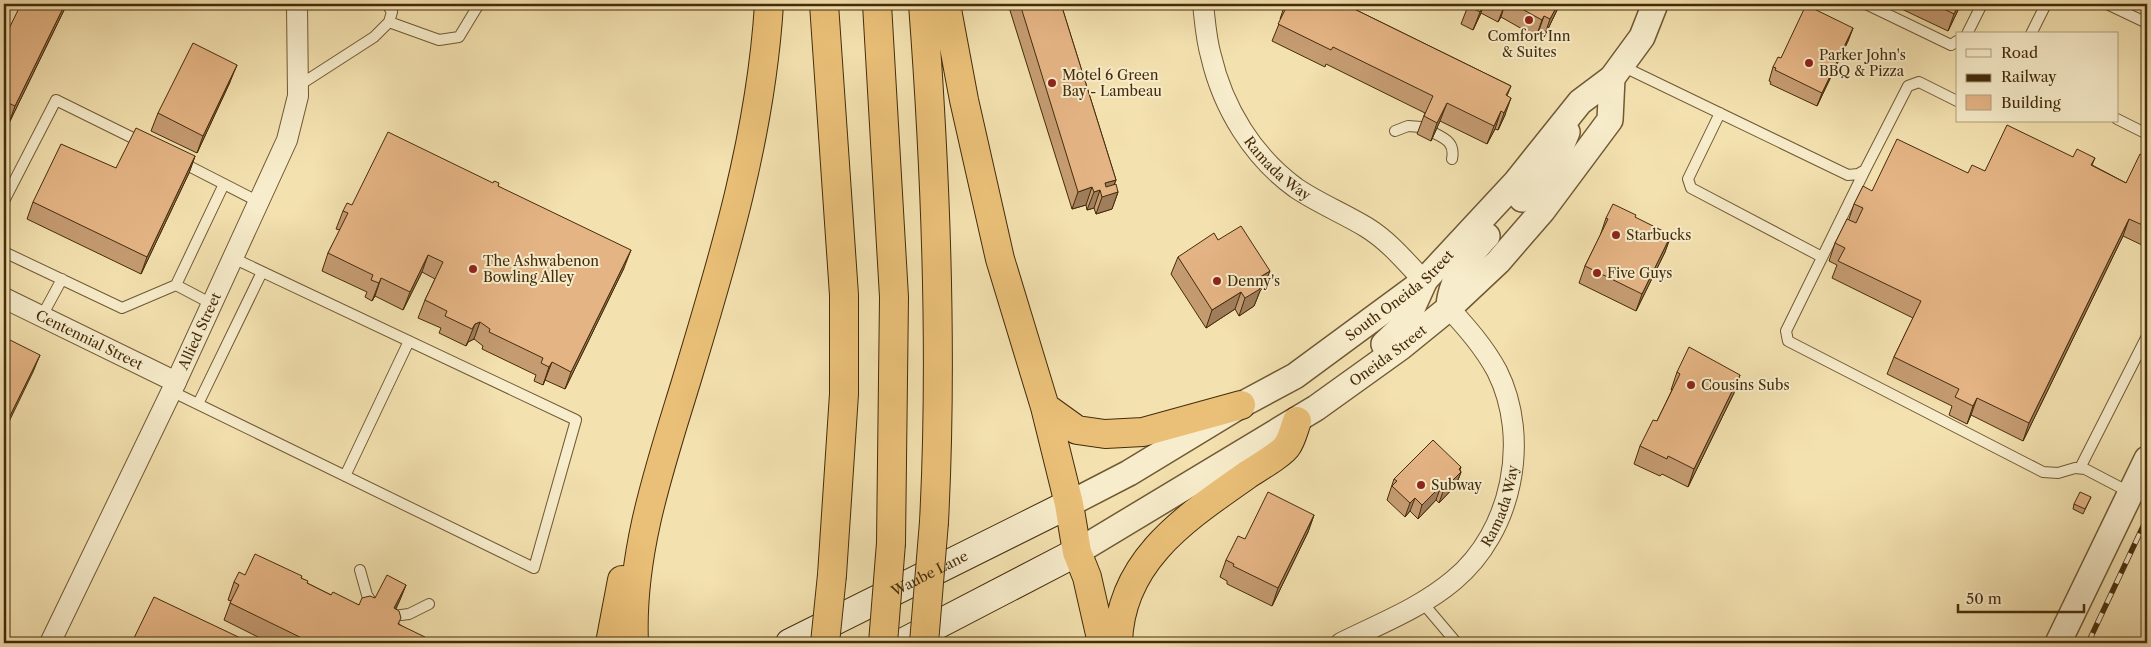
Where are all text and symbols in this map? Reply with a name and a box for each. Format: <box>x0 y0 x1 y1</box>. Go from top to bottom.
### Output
marker: Comfort Inn & Suites <box>1523 14 1535 26</box>
place label: Comfort Inn & Suites <box>1487 27 1571 61</box>
legend <box>1956 32 2118 122</box>
text: Road <box>2001 43 2038 62</box>
place label: Parker John's BBQ & Pizza <box>1819 46 1906 80</box>
marker: Parker John's BBQ & Pizza <box>1803 57 1815 69</box>
place label: Motel 6 Green Bay - Lambeau <box>1062 66 1162 100</box>
text: Railway <box>2001 67 2057 86</box>
marker: Motel 6 Green Bay - Lambeau <box>1046 77 1058 89</box>
text: Building <box>2001 93 2061 112</box>
street label: Ramada Way <box>1240 133 1314 204</box>
place label: Starbucks <box>1626 226 1691 244</box>
marker: Starbucks <box>1610 229 1622 241</box>
street label: South Oneida Street <box>1342 246 1457 345</box>
place label: The Ashwabenon Bowling Alley <box>483 252 599 286</box>
marker: The Ashwabenon Bowling Alley <box>467 263 479 275</box>
place label: Five Guys <box>1607 264 1672 282</box>
marker: Five Guys <box>1591 267 1603 279</box>
place label: Denny's <box>1227 272 1280 290</box>
marker: Denny's <box>1211 275 1223 287</box>
street label: Allied Street <box>174 290 225 373</box>
street label: Centennial Street <box>33 306 146 373</box>
street label: Oneida Street <box>1346 321 1430 390</box>
place label: Cousins Subs <box>1701 376 1790 394</box>
marker: Cousins Subs <box>1685 379 1697 391</box>
street label: Ramada Way <box>1477 464 1522 550</box>
place label: Subway <box>1431 476 1482 494</box>
marker: Subway <box>1415 479 1427 491</box>
street label: Waube Lane <box>887 547 971 601</box>
scale bar <box>1958 582 2085 614</box>
text: 50 m <box>1966 589 2002 608</box>

